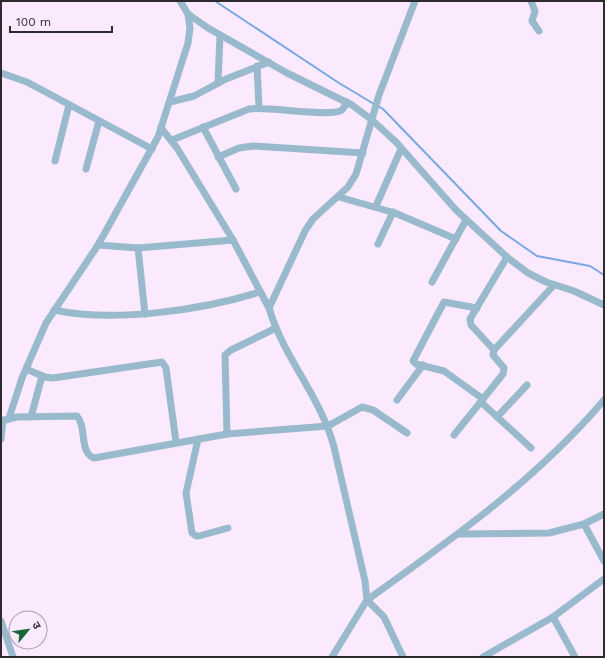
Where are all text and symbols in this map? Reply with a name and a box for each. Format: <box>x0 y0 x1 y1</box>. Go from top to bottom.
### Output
scale bar <box>10 8 112 34</box>
text: 100 m <box>16 15 51 29</box>
north arrow <box>8 610 48 650</box>
text: उ <box>29 619 44 632</box>

